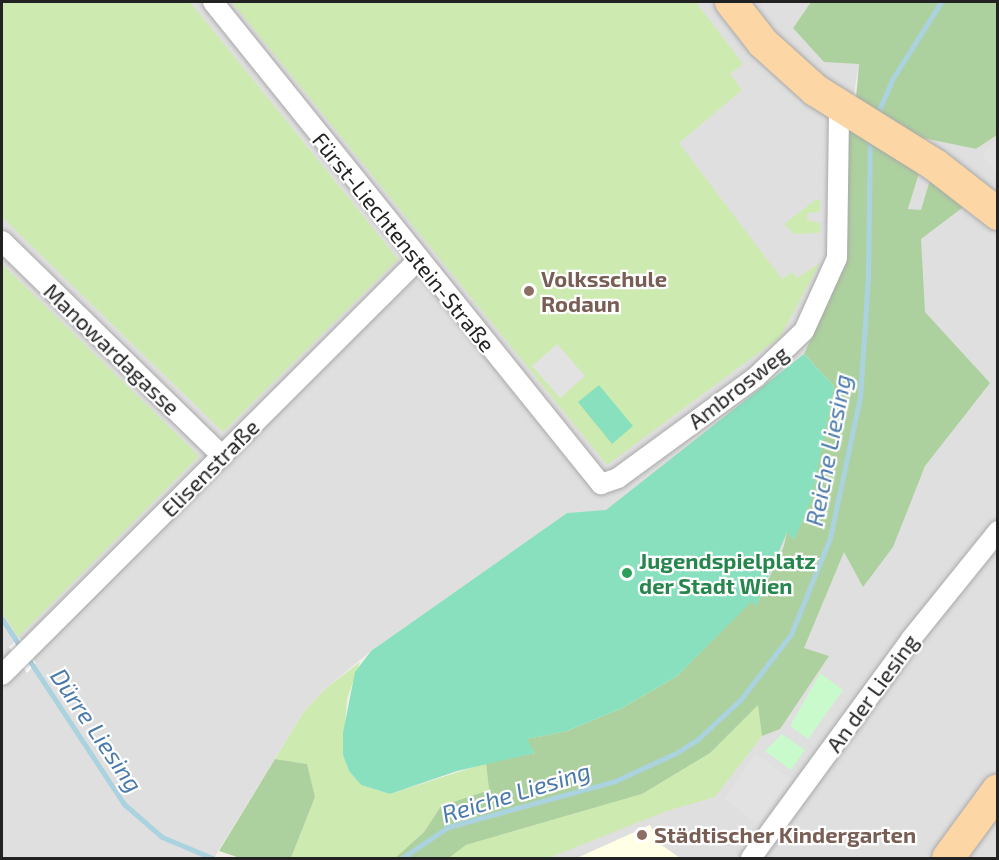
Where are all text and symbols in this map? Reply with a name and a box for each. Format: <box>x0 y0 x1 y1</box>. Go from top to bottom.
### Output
street label: Fürst-Liechtenstein-Straße <box>307 127 501 357</box>
place label: Volksschule Rodaun <box>541 265 667 316</box>
street label: Manowardagasse <box>39 278 185 420</box>
marker: Volksschule Rodaun <box>522 284 536 298</box>
street label: Ambrosweg <box>683 340 793 434</box>
water label: Reiche Liesing <box>799 372 857 528</box>
street label: Elisenstraße <box>156 414 264 522</box>
place label: Jugendspielplatz der Stadt Wien <box>639 547 816 598</box>
marker: Jugendspielplatz der Stadt Wien <box>620 566 634 580</box>
street label: An der Liesing <box>820 629 924 757</box>
water label: Dürre Liesing <box>45 663 149 797</box>
water label: Reiche Liesing <box>438 756 594 828</box>
place label: Städtischer Kindergarten <box>654 822 917 848</box>
marker: Städtischer Kindergarten <box>635 828 649 842</box>

